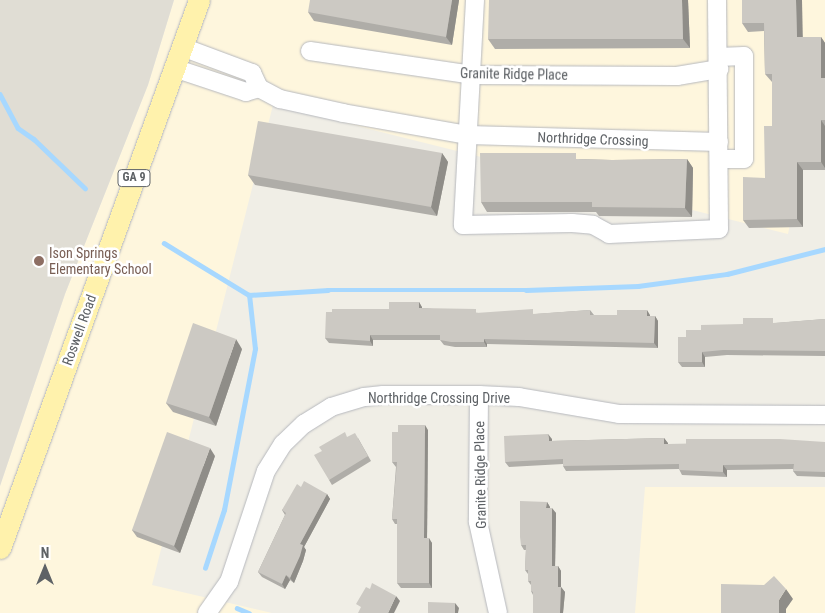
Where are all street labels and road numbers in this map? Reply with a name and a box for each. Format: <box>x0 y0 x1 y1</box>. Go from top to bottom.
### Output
street label: Granite Ridge Place <box>460 65 568 83</box>
street label: Northridge Crossing <box>537 129 649 149</box>
road number: GA 9 <box>116 168 152 188</box>
street label: Roswell Road <box>58 292 100 368</box>
street label: Northridge Crossing Drive <box>368 390 510 406</box>
street label: Granite Ridge Place <box>471 421 489 529</box>

